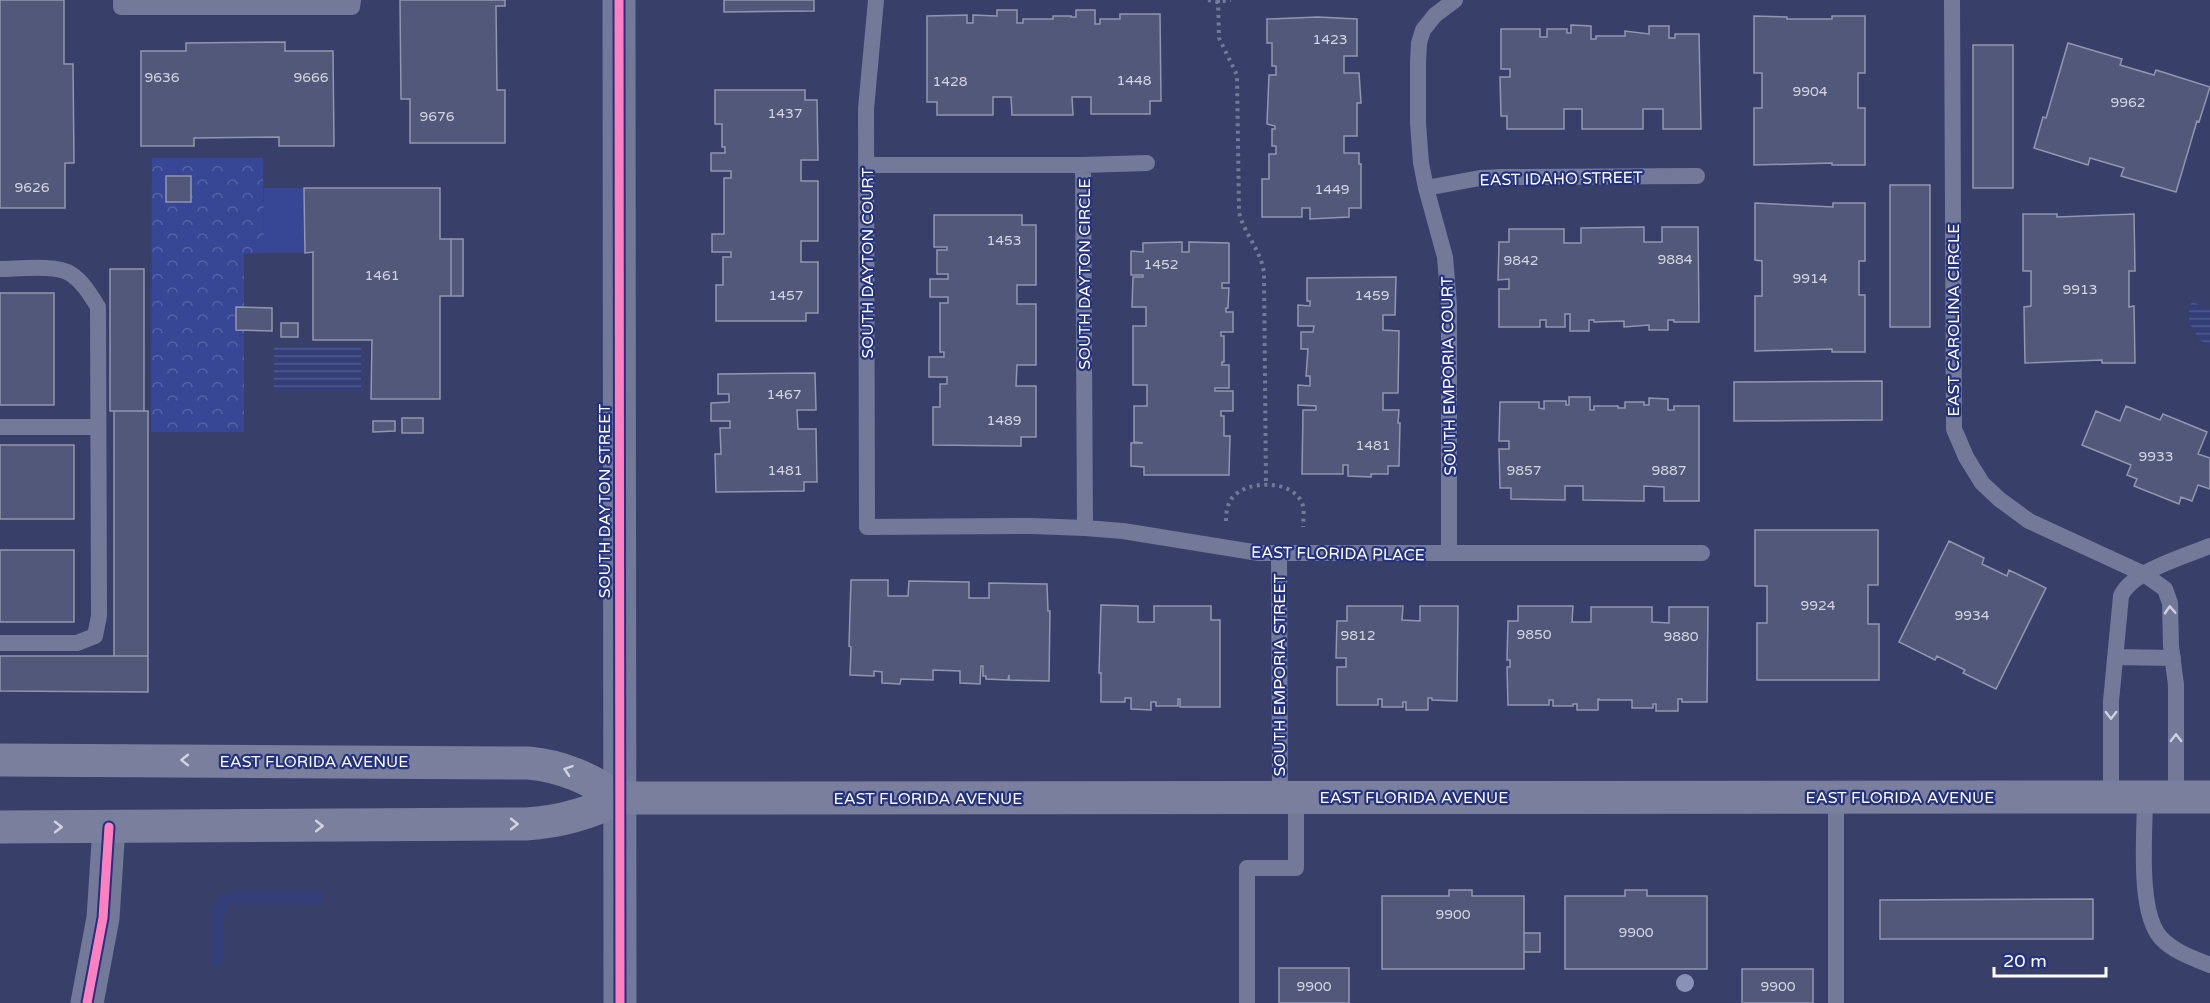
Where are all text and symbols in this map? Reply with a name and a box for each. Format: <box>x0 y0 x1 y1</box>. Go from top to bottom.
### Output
house number: 1423 <box>1312 31 1348 48</box>
house number: 9636 <box>144 69 180 86</box>
house number: 9666 <box>293 69 329 86</box>
house number: 1448 <box>1116 72 1152 89</box>
house number: 1428 <box>932 73 968 90</box>
house number: 9904 <box>1792 83 1828 100</box>
house number: 9962 <box>2110 94 2146 111</box>
house number: 1437 <box>767 105 803 122</box>
house number: 9676 <box>419 108 455 125</box>
street label: SOUTH DAYTON COURT <box>858 167 878 359</box>
street label: EAST IDAHO STREET <box>1479 168 1643 190</box>
street label: SOUTH DAYTON CIRCLE <box>1075 178 1095 370</box>
house number: 9626 <box>14 179 50 196</box>
house number: 1449 <box>1314 181 1350 198</box>
street label: EAST CAROLINA CIRCLE <box>1944 223 1964 417</box>
house number: 1453 <box>986 232 1022 249</box>
house number: 9884 <box>1657 251 1693 268</box>
house number: 9842 <box>1503 252 1539 269</box>
house number: 1452 <box>1143 256 1179 273</box>
house number: 1461 <box>364 267 400 284</box>
house number: 9914 <box>1792 270 1828 287</box>
street label: SOUTH EMPORIA COURT <box>1437 276 1461 476</box>
house number: 9913 <box>2062 281 2098 298</box>
house number: 1457 <box>768 287 804 304</box>
house number: 1459 <box>1354 287 1390 304</box>
house number: 1467 <box>766 386 802 403</box>
street label: SOUTH DAYTON STREET <box>595 403 615 598</box>
house number: 1489 <box>986 412 1022 429</box>
house number: 1481 <box>1355 437 1391 454</box>
house number: 9933 <box>2138 448 2174 465</box>
house number: 1481 <box>767 462 803 479</box>
house number: 9857 <box>1506 462 1542 479</box>
house number: 9887 <box>1651 462 1687 479</box>
street label: EAST FLORIDA PLACE <box>1251 542 1425 566</box>
street label: SOUTH EMPORIA STREET <box>1270 573 1290 776</box>
house number: 9924 <box>1800 597 1836 614</box>
one-way arrow <box>2164 605 2177 614</box>
house number: 9934 <box>1954 607 1990 624</box>
house number: 9850 <box>1516 626 1552 643</box>
house number: 9812 <box>1340 627 1376 644</box>
house number: 9880 <box>1663 628 1699 645</box>
one-way arrow <box>2105 711 2117 720</box>
one-way arrow <box>2170 734 2182 743</box>
street label: EAST FLORIDA AVENUE <box>220 752 408 772</box>
one-way arrow <box>180 754 189 766</box>
one-way arrow <box>563 765 574 778</box>
street label: EAST FLORIDA AVENUE <box>1320 788 1508 808</box>
street label: EAST FLORIDA AVENUE <box>1806 788 1994 808</box>
street label: EAST FLORIDA AVENUE <box>834 789 1022 809</box>
one-way arrow <box>509 818 518 830</box>
one-way arrow <box>314 820 323 832</box>
one-way arrow <box>54 821 63 833</box>
house number: 9900 <box>1435 906 1471 923</box>
house number: 9900 <box>1618 924 1654 941</box>
scale bar <box>1994 940 2106 978</box>
text: 20 m <box>2003 950 2047 972</box>
house number: 9900 <box>1296 978 1332 995</box>
house number: 9900 <box>1760 978 1796 995</box>

